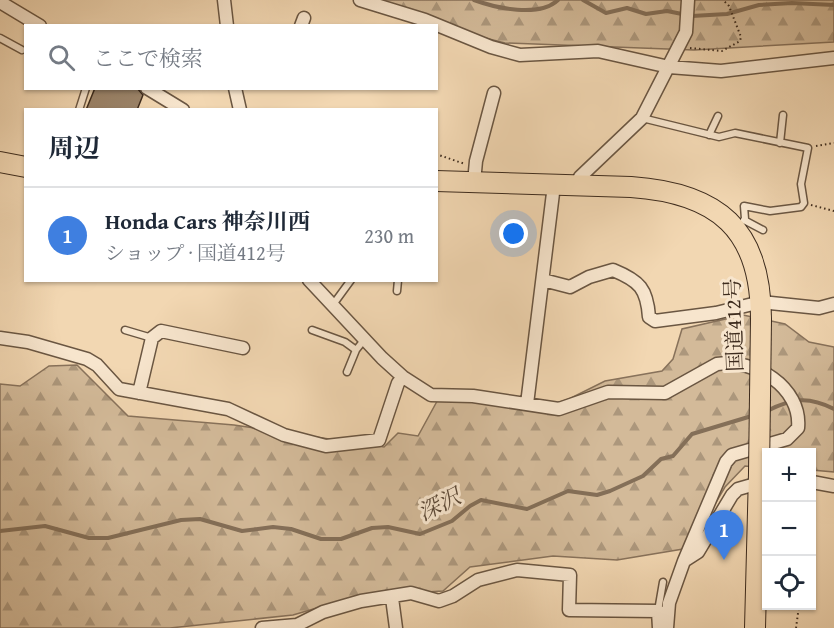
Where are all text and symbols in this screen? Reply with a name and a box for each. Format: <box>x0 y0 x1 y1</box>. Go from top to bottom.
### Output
search box <box>24 24 438 90</box>
icon: search <box>45 41 78 74</box>
text: ここで検索 <box>93 42 203 74</box>
text: 周辺 <box>48 128 100 167</box>
text: Honda Cars 神奈川西 <box>105 205 310 237</box>
your location <box>499 219 528 248</box>
text: 1 <box>62 221 73 250</box>
text: 230 m <box>364 221 414 250</box>
text: ショップ · 国道412号 <box>105 238 286 267</box>
street label: 国道412号 <box>716 278 751 372</box>
map controls <box>762 448 816 610</box>
button: + <box>762 448 816 502</box>
water label: 深沢 <box>412 478 469 528</box>
button: − <box>762 502 816 556</box>
pin: 1 <box>704 510 744 560</box>
button: locate <box>762 556 816 610</box>

